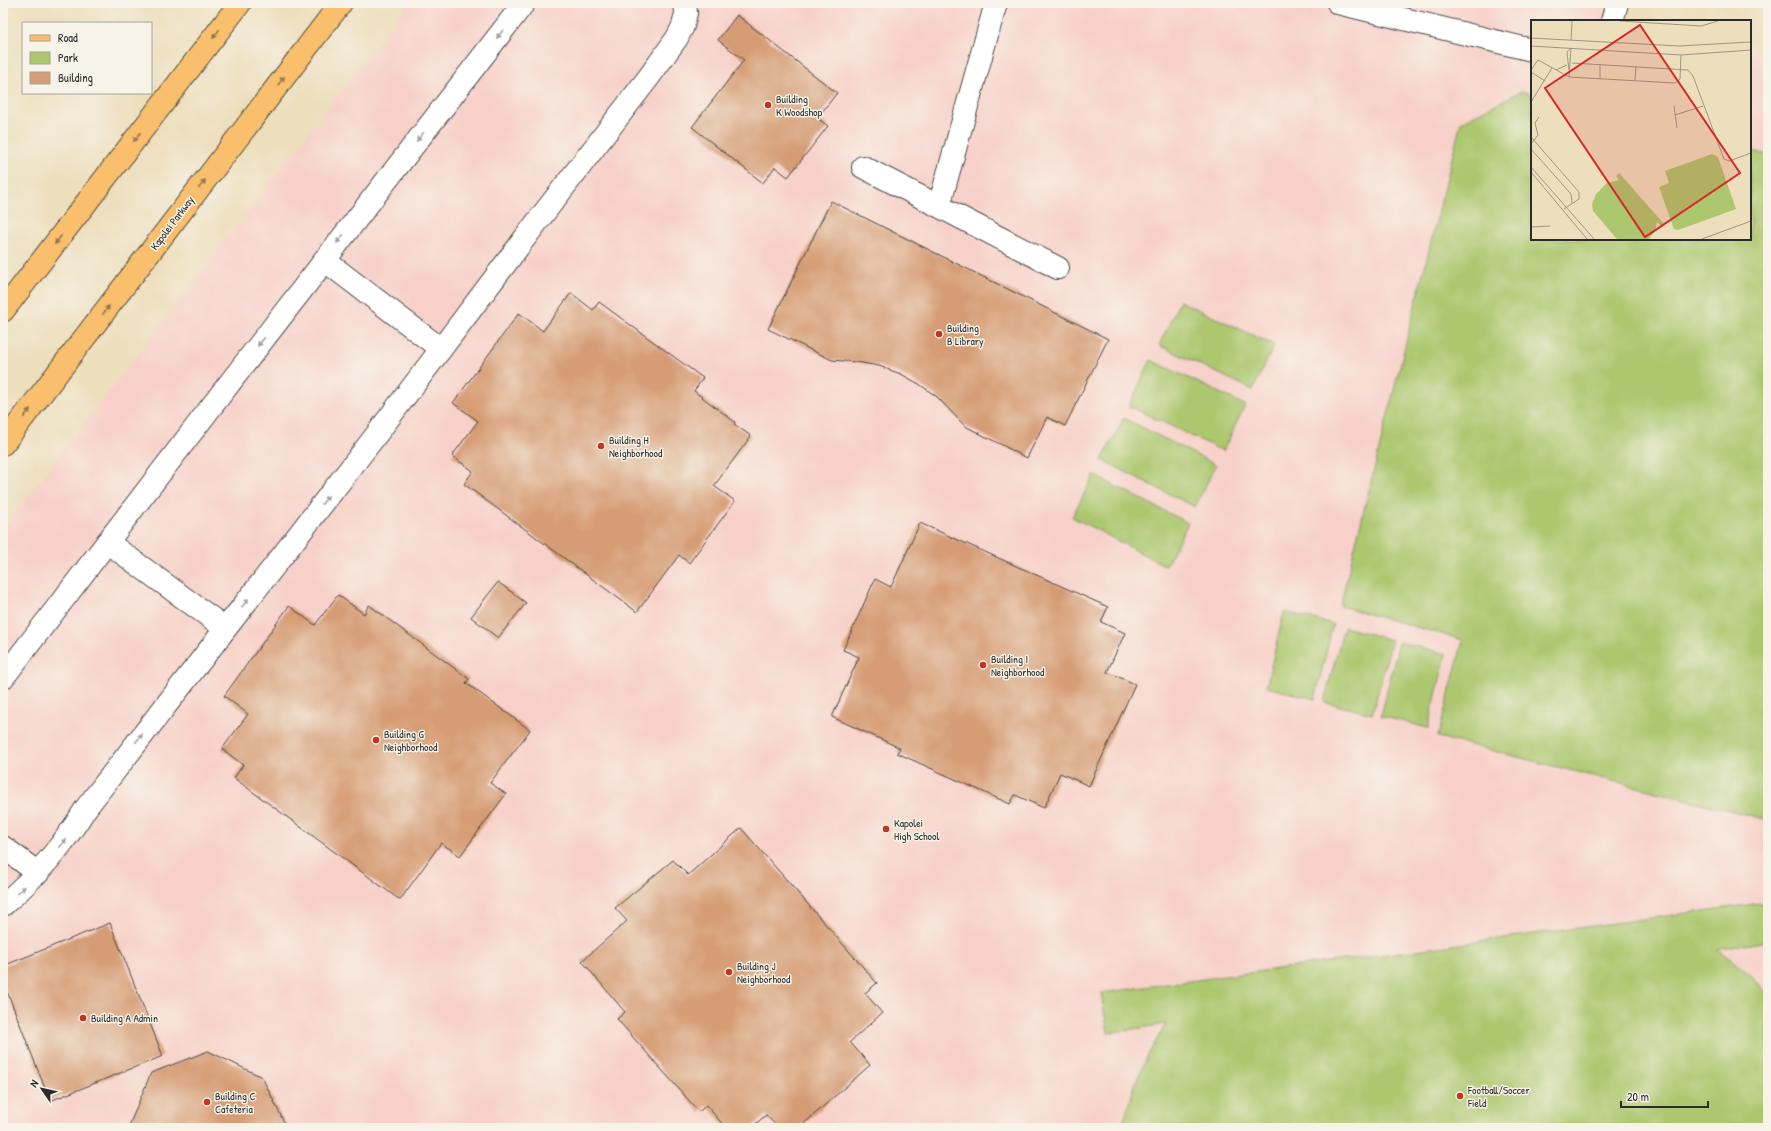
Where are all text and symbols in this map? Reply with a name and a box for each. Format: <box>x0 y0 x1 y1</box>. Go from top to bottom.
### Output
inset map <box>1531 20 1751 240</box>
legend <box>22 22 152 94</box>
text: Road <box>58 29 78 46</box>
one-way arrow <box>212 29 220 39</box>
one-way arrow <box>496 29 504 40</box>
text: Park <box>58 49 78 66</box>
text: Building <box>58 69 93 86</box>
one-way arrow <box>277 76 285 87</box>
place label: Building K Woodshop <box>776 92 823 119</box>
marker: Building K Woodshop <box>763 100 773 110</box>
one-way arrow <box>416 131 424 142</box>
one-way arrow <box>132 132 141 143</box>
one-way arrow <box>198 179 206 190</box>
street label: Kapolei Parkway <box>147 193 197 253</box>
one-way arrow <box>336 234 344 245</box>
one-way arrow <box>53 235 62 246</box>
one-way arrow <box>102 304 110 315</box>
place label: Building B Library <box>947 321 984 348</box>
marker: Building B Library <box>934 329 944 339</box>
one-way arrow <box>257 337 265 347</box>
one-way arrow <box>22 408 30 418</box>
place label: Building H Neighborhood <box>609 433 663 460</box>
marker: Building H Neighborhood <box>596 441 606 451</box>
one-way arrow <box>321 495 330 506</box>
one-way arrow <box>241 597 250 608</box>
place label: Building I Neighborhood <box>991 652 1045 679</box>
marker: Building I Neighborhood <box>978 660 988 670</box>
place label: Building G Neighborhood <box>384 727 438 754</box>
one-way arrow <box>135 733 144 744</box>
marker: Building G Neighborhood <box>371 735 381 745</box>
place label: Kapolei High School <box>894 816 939 843</box>
marker: Kapolei High School <box>881 824 891 834</box>
one-way arrow <box>59 838 67 849</box>
one-way arrow <box>16 885 26 894</box>
place label: Building J Neighborhood <box>737 959 791 986</box>
marker: Building J Neighborhood <box>724 967 734 977</box>
place label: Building A Admin <box>91 1011 158 1025</box>
marker: Building A Admin <box>78 1013 88 1023</box>
north arrow <box>22 1069 62 1109</box>
text: N <box>26 1077 41 1090</box>
place label: Football/Soccer Field <box>1467 1083 1530 1110</box>
scale bar <box>1621 1083 1708 1109</box>
text: 20 m <box>1627 1088 1649 1105</box>
place label: Building C Cafeteria <box>215 1089 256 1116</box>
marker: Football/Soccer Field <box>1455 1091 1465 1101</box>
marker: Building C Cafeteria <box>202 1097 212 1107</box>

